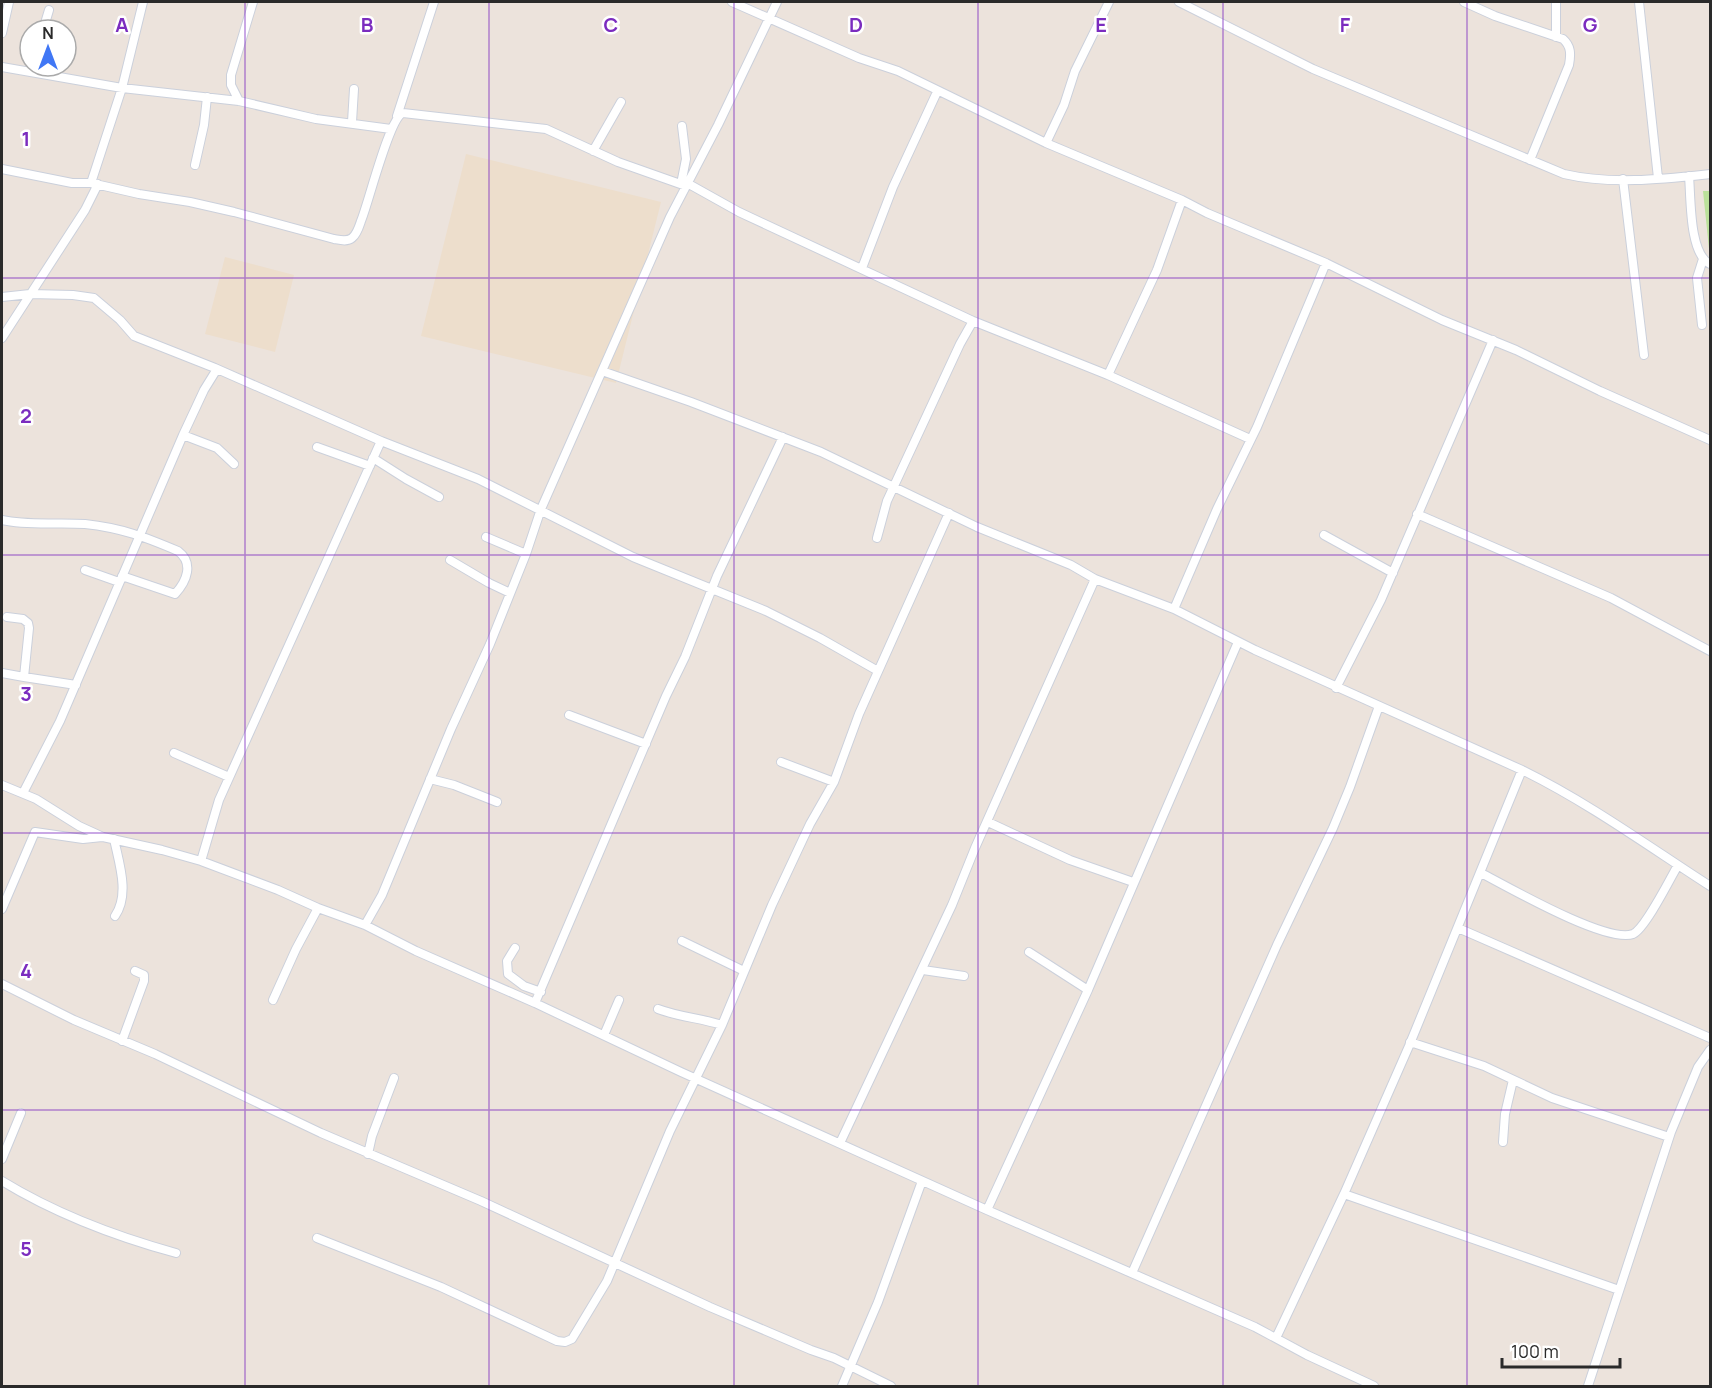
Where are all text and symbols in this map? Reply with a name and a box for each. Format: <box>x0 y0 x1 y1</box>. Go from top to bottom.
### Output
text: A <box>115 11 129 38</box>
text: B <box>361 11 374 38</box>
text: C <box>604 11 618 38</box>
text: D <box>849 11 863 38</box>
text: E <box>1095 11 1107 38</box>
text: F <box>1340 11 1351 38</box>
text: G <box>1583 11 1598 38</box>
north arrow <box>18 18 78 78</box>
text: N <box>42 22 54 44</box>
text: 1 <box>22 125 30 152</box>
text: 2 <box>20 402 32 429</box>
text: 3 <box>20 680 32 707</box>
text: 4 <box>20 957 32 984</box>
text: 5 <box>20 1235 32 1262</box>
scale bar <box>1502 1331 1620 1369</box>
text: 100 m <box>1511 1339 1559 1363</box>

